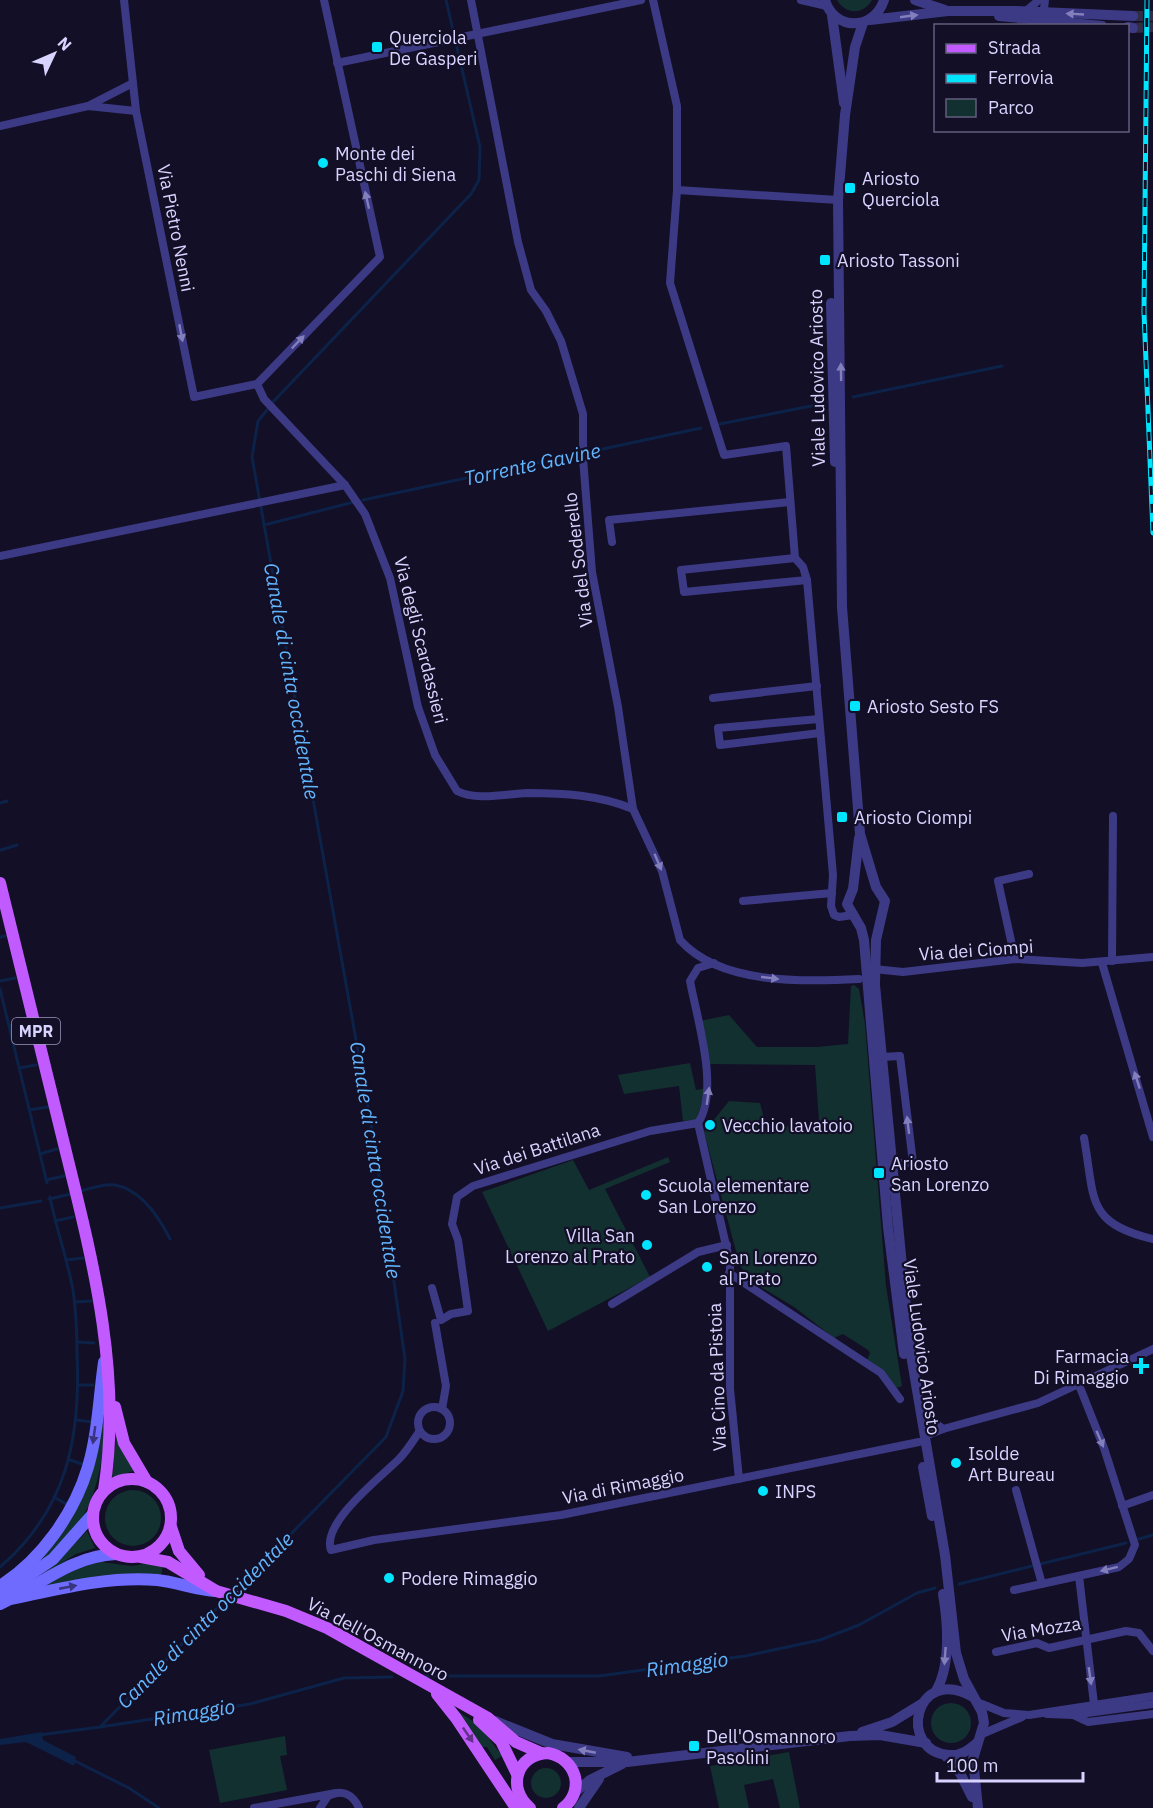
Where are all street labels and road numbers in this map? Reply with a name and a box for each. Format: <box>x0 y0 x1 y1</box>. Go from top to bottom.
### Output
street label: Via Pietro Nenni <box>152 162 200 294</box>
street label: Viale Ludovico Ariosto <box>804 289 830 467</box>
street label: Via del Soderello <box>558 491 598 629</box>
street label: Via degli Scardassieri <box>389 554 453 726</box>
street label: Via dei Ciompi <box>918 935 1034 965</box>
road number: MPR <box>12 1018 60 1044</box>
street label: Via dei Battilana <box>471 1118 603 1180</box>
street label: Viale Ludovico Ariosto <box>898 1257 946 1437</box>
street label: Via Cino da Pistoia <box>703 1302 731 1452</box>
street label: Via di Rimaggio <box>560 1463 686 1509</box>
street label: Via dell'Osmannoro <box>303 1592 453 1686</box>
street label: Via Mozza <box>1000 1611 1083 1647</box>

